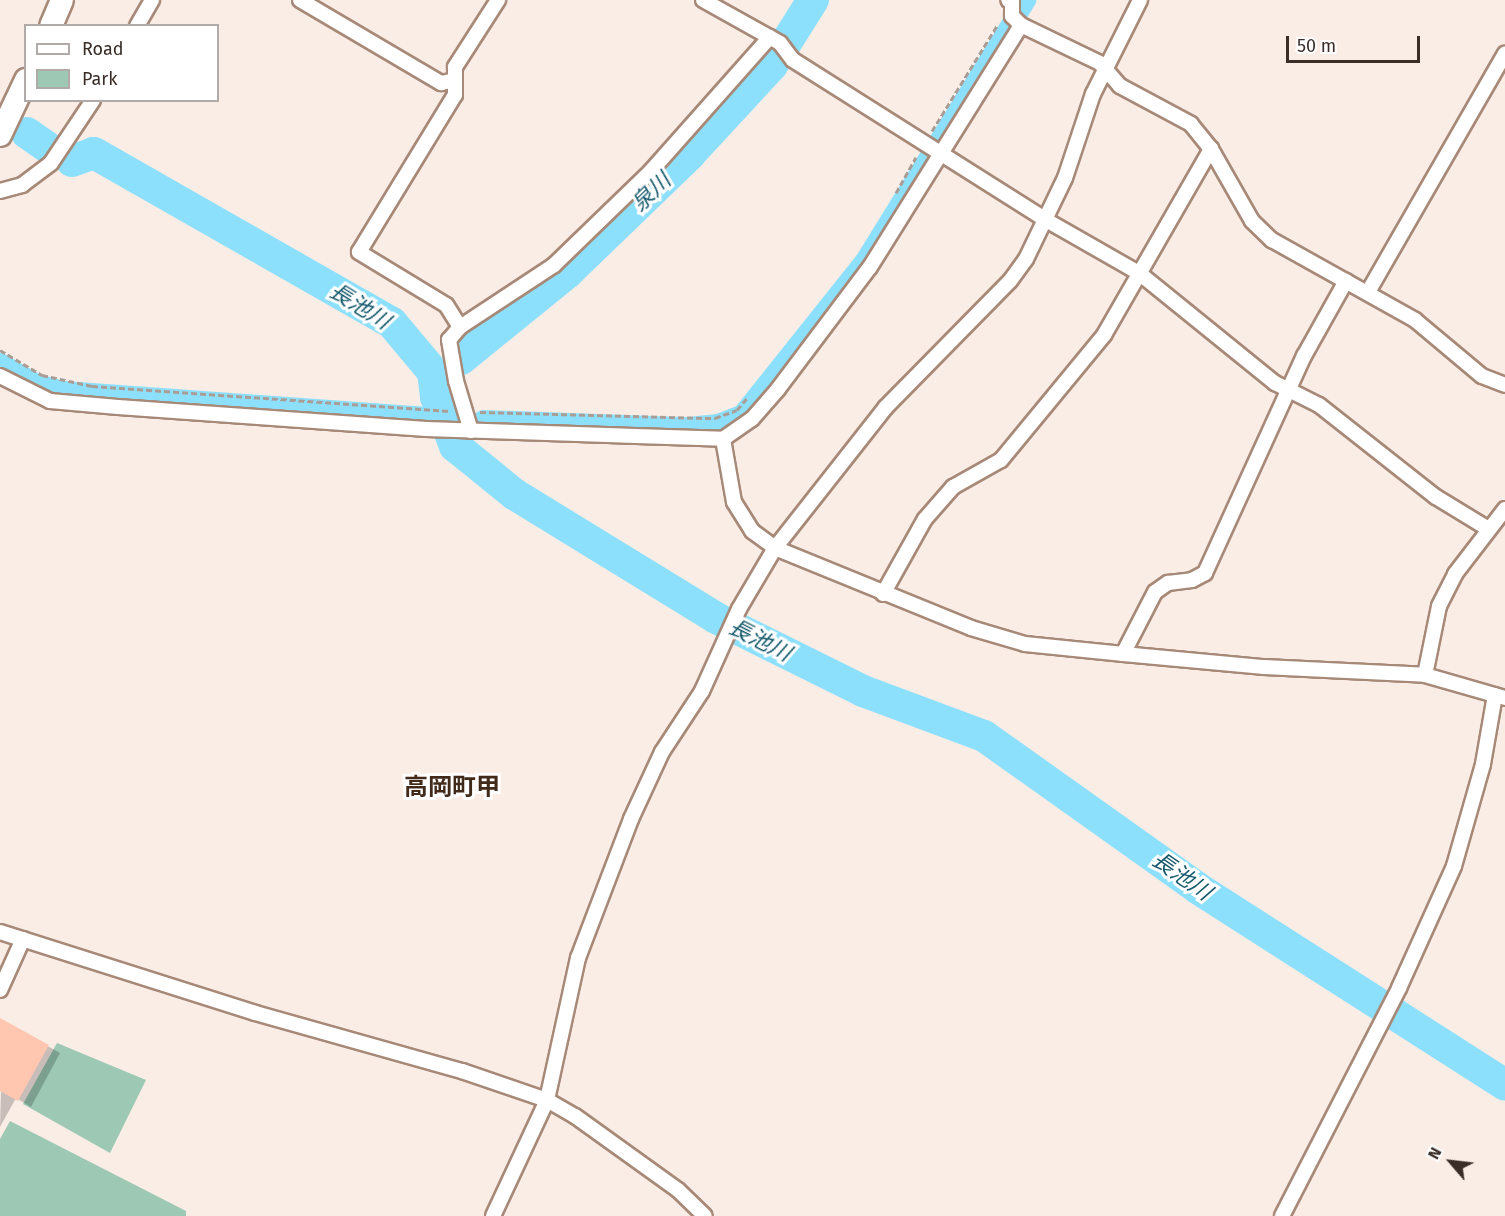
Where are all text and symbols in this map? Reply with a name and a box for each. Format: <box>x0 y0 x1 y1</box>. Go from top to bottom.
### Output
legend <box>24 24 219 102</box>
scale bar <box>1289 24 1422 62</box>
text: 50 m <box>1297 35 1336 57</box>
text: Road <box>82 38 124 60</box>
text: Park <box>82 68 117 90</box>
water label: 泉川 <box>626 167 676 217</box>
water label: 長池川 <box>325 277 395 335</box>
water label: 長池川 <box>725 613 795 667</box>
district label: 高岡町甲 <box>404 774 500 802</box>
water label: 長池川 <box>1147 846 1217 906</box>
north arrow <box>1421 1132 1481 1192</box>
text: N <box>1424 1144 1446 1162</box>

